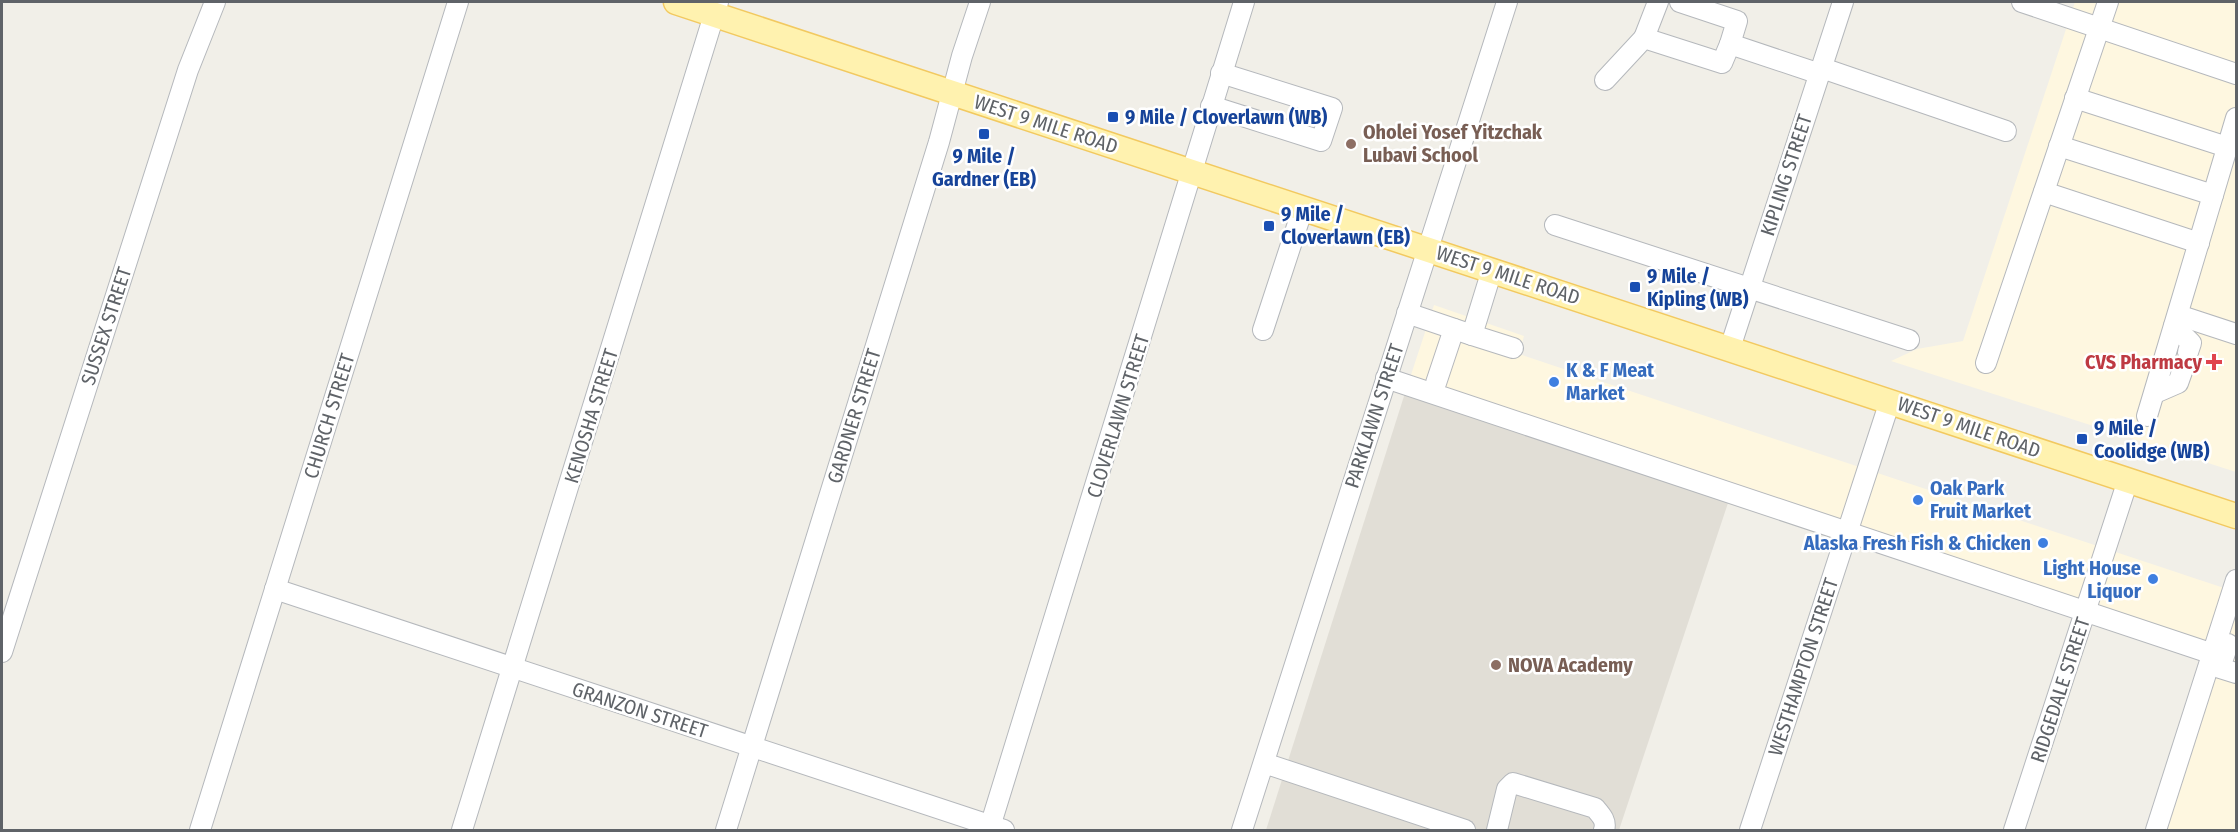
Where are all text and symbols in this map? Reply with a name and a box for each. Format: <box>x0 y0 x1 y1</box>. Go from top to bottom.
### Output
street label: WEST 9 MILE ROAD <box>971 89 1121 159</box>
place label: 9 Mile / Cloverlawn (WB) <box>1125 105 1327 129</box>
marker: 9 Mile / Cloverlawn (WB) <box>1106 110 1120 124</box>
street label: KIPLING STREET <box>1755 111 1817 239</box>
place label: Oholei Yosef Yitzchak Lubavi School <box>1363 120 1543 167</box>
marker: 9 Mile / Gardner (EB) <box>977 127 991 141</box>
marker: Oholei Yosef Yitzchak Lubavi School <box>1344 137 1358 151</box>
place label: 9 Mile / Gardner (EB) <box>932 144 1036 191</box>
place label: 9 Mile / Cloverlawn (EB) <box>1281 202 1410 249</box>
marker: 9 Mile / Cloverlawn (EB) <box>1262 219 1276 233</box>
street label: WEST 9 MILE ROAD <box>1433 240 1583 310</box>
street label: SUSSEX STREET <box>76 263 137 388</box>
place label: 9 Mile / Kipling (WB) <box>1647 264 1749 311</box>
marker: 9 Mile / Kipling (WB) <box>1628 280 1642 294</box>
street label: CLOVERLAWN STREET <box>1082 331 1155 501</box>
street label: PARKLAWN STREET <box>1339 340 1409 491</box>
street label: KENOSHA STREET <box>559 345 623 486</box>
street label: GARDNER STREET <box>822 345 886 486</box>
street label: CHURCH STREET <box>299 350 360 481</box>
place label: CVS Pharmacy <box>2085 350 2202 374</box>
marker: CVS Pharmacy <box>2207 355 2221 369</box>
place label: K & F Meat Market <box>1566 358 1655 405</box>
marker: K & F Meat Market <box>1547 375 1561 389</box>
street label: WEST 9 MILE ROAD <box>1894 391 2044 463</box>
place label: 9 Mile / Coolidge (WB) <box>2094 416 2209 463</box>
marker: 9 Mile / Coolidge (WB) <box>2075 432 2089 446</box>
place label: Oak Park Fruit Market <box>1930 476 2032 523</box>
marker: Oak Park Fruit Market <box>1911 493 1925 507</box>
place label: Alaska Fresh Fish & Chicken <box>1803 531 2031 555</box>
marker: Alaska Fresh Fish & Chicken <box>2036 536 2050 550</box>
place label: Light House Liquor <box>2043 556 2142 603</box>
marker: Light House Liquor <box>2146 572 2160 586</box>
street label: WESTHAMPTON STREET <box>1763 574 1843 759</box>
street label: RIDGEDALE STREET <box>2025 614 2095 766</box>
place label: NOVA Academy <box>1508 653 1633 677</box>
marker: NOVA Academy <box>1489 658 1503 672</box>
street label: GRANZON STREET <box>569 677 711 743</box>

